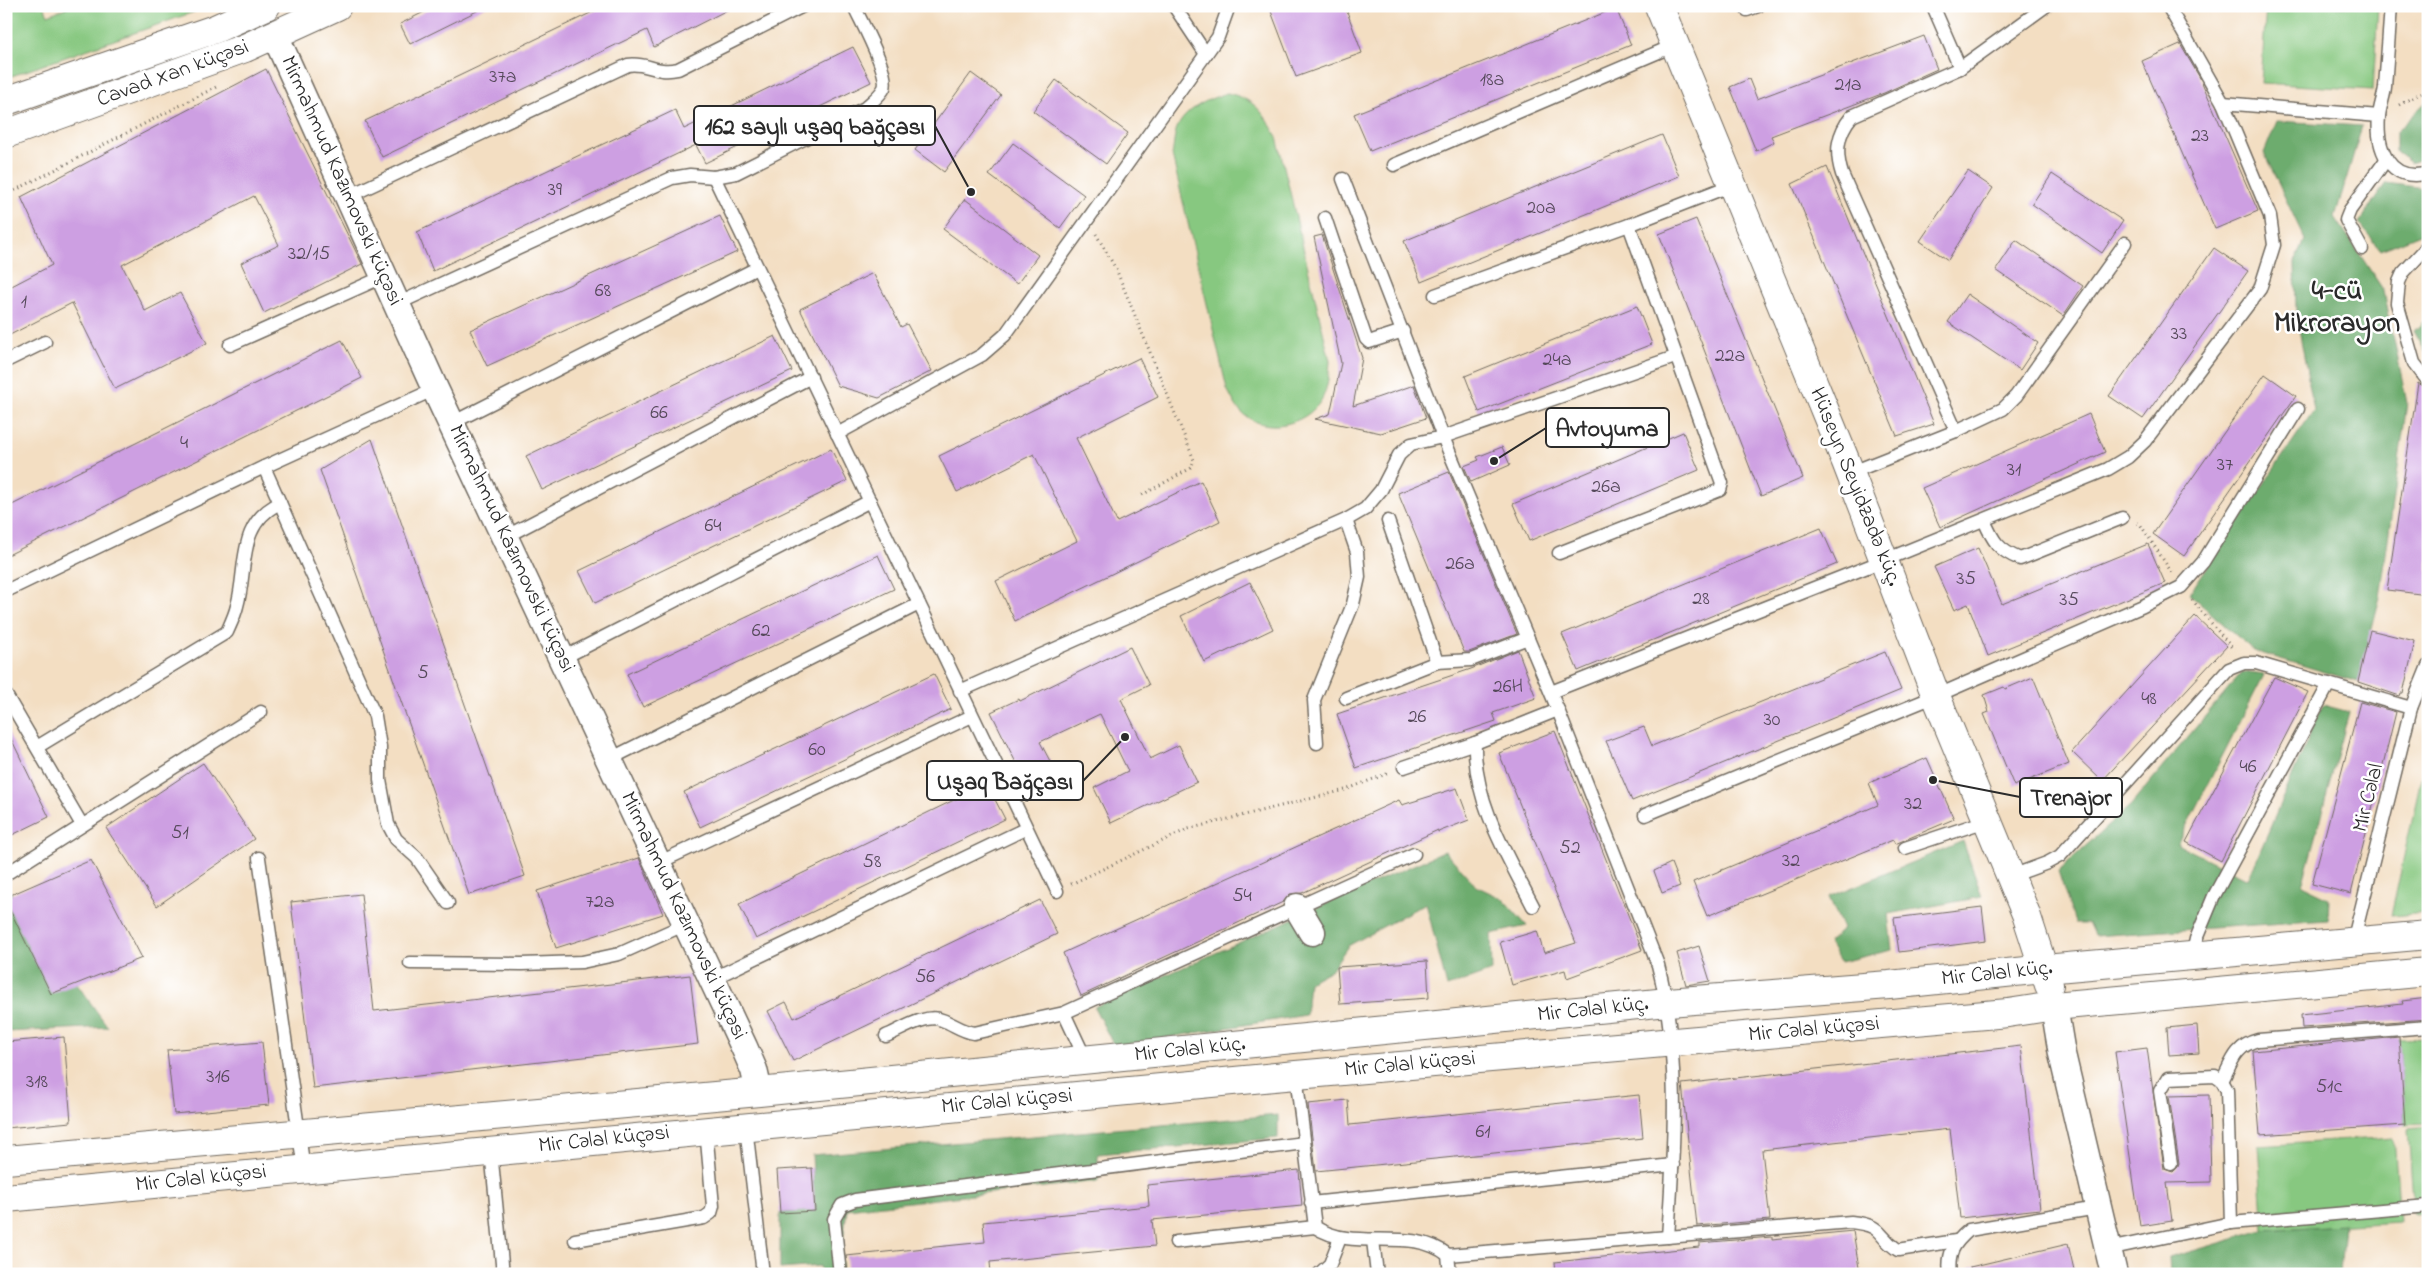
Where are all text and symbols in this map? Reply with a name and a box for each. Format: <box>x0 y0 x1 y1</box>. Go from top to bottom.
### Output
street label: Cavad Xan küçəsi <box>93 32 253 116</box>
street label: Mirmahmud Kazımovski küçəsi <box>271 51 411 311</box>
house number: 37a <box>489 63 517 92</box>
house number: 18a <box>1480 66 1504 95</box>
house number: 21a <box>1834 71 1862 100</box>
callout: 162 saylı uşaq bağçası <box>694 106 935 145</box>
text: 162 saylı uşaq bağçası <box>705 111 925 147</box>
house number: 23 <box>2191 122 2209 151</box>
house number: 39 <box>548 176 562 205</box>
house number: 20a <box>1526 194 1556 223</box>
house number: 32/15 <box>288 240 330 269</box>
district label: 4-cü Mikrorayon <box>2274 272 2400 345</box>
house number: 68 <box>595 277 611 306</box>
house number: 1 <box>21 288 27 317</box>
house number: 33 <box>2171 320 2187 349</box>
house number: 22a <box>1715 342 1745 371</box>
house number: 24a <box>1543 346 1571 375</box>
street label: Hüseyn Seyidzadə küç. <box>1799 383 1910 592</box>
house number: 66 <box>650 399 668 428</box>
callout: Avtoyuma <box>1546 408 1669 447</box>
text: Avtoyuma <box>1555 413 1659 449</box>
street label: Mirmahmud Kazımovski küçəsi <box>439 420 583 678</box>
house number: 4 <box>180 429 188 458</box>
house number: 37 <box>2217 451 2233 480</box>
house number: 31 <box>2007 456 2021 485</box>
house number: 26a <box>1591 473 1621 502</box>
house number: 64 <box>704 512 722 541</box>
house number: 26a <box>1445 550 1475 579</box>
house number: 35 <box>1956 565 1976 594</box>
house number: 28 <box>1692 585 1710 614</box>
house number: 35 <box>2059 586 2079 615</box>
house number: 62 <box>752 617 770 646</box>
house number: 5 <box>417 659 429 688</box>
house number: 26H <box>1493 673 1523 702</box>
house number: 48 <box>2141 685 2157 714</box>
house number: 26 <box>1408 703 1427 732</box>
house number: 30 <box>1764 706 1781 735</box>
house number: 60 <box>808 736 826 765</box>
house number: 46 <box>2239 753 2257 782</box>
street label: Mir Cəlal <box>2345 760 2393 836</box>
callout: Uşaq Bağçası <box>927 761 1083 800</box>
text: Uşaq Bağçası <box>937 766 1073 802</box>
callout: Trenajor <box>2020 778 2122 817</box>
text: Trenajor <box>2030 782 2112 817</box>
street label: Mirmahmud Kazımovski küçəsi <box>611 787 755 1045</box>
house number: 32 <box>1904 790 1922 819</box>
house number: 51 <box>171 819 189 848</box>
house number: 52 <box>1559 834 1581 863</box>
house number: 32 <box>1782 847 1800 876</box>
house number: 58 <box>863 848 881 877</box>
house number: 54 <box>1232 882 1252 911</box>
house number: 72a <box>586 888 614 917</box>
street label: Mir Cəlal küç. <box>1940 952 2054 996</box>
house number: 56 <box>915 963 935 992</box>
street label: Mir Cəlal küç. <box>1536 988 1650 1032</box>
street label: Mir Cəlal küçəsi <box>1747 1008 1881 1052</box>
street label: Mir Cəlal küç. <box>1133 1028 1247 1072</box>
street label: Mir Cəlal küçəsi <box>1343 1043 1477 1087</box>
house number: 316 <box>206 1063 230 1092</box>
house number: 318 <box>26 1068 48 1097</box>
house number: 51c <box>2316 1073 2342 1102</box>
street label: Mir Cəlal küçəsi <box>940 1080 1074 1124</box>
street label: Mir Cəlal küçəsi <box>537 1117 671 1163</box>
house number: 61 <box>1475 1118 1491 1147</box>
street label: Mir Cəlal küçəsi <box>134 1156 268 1202</box>

